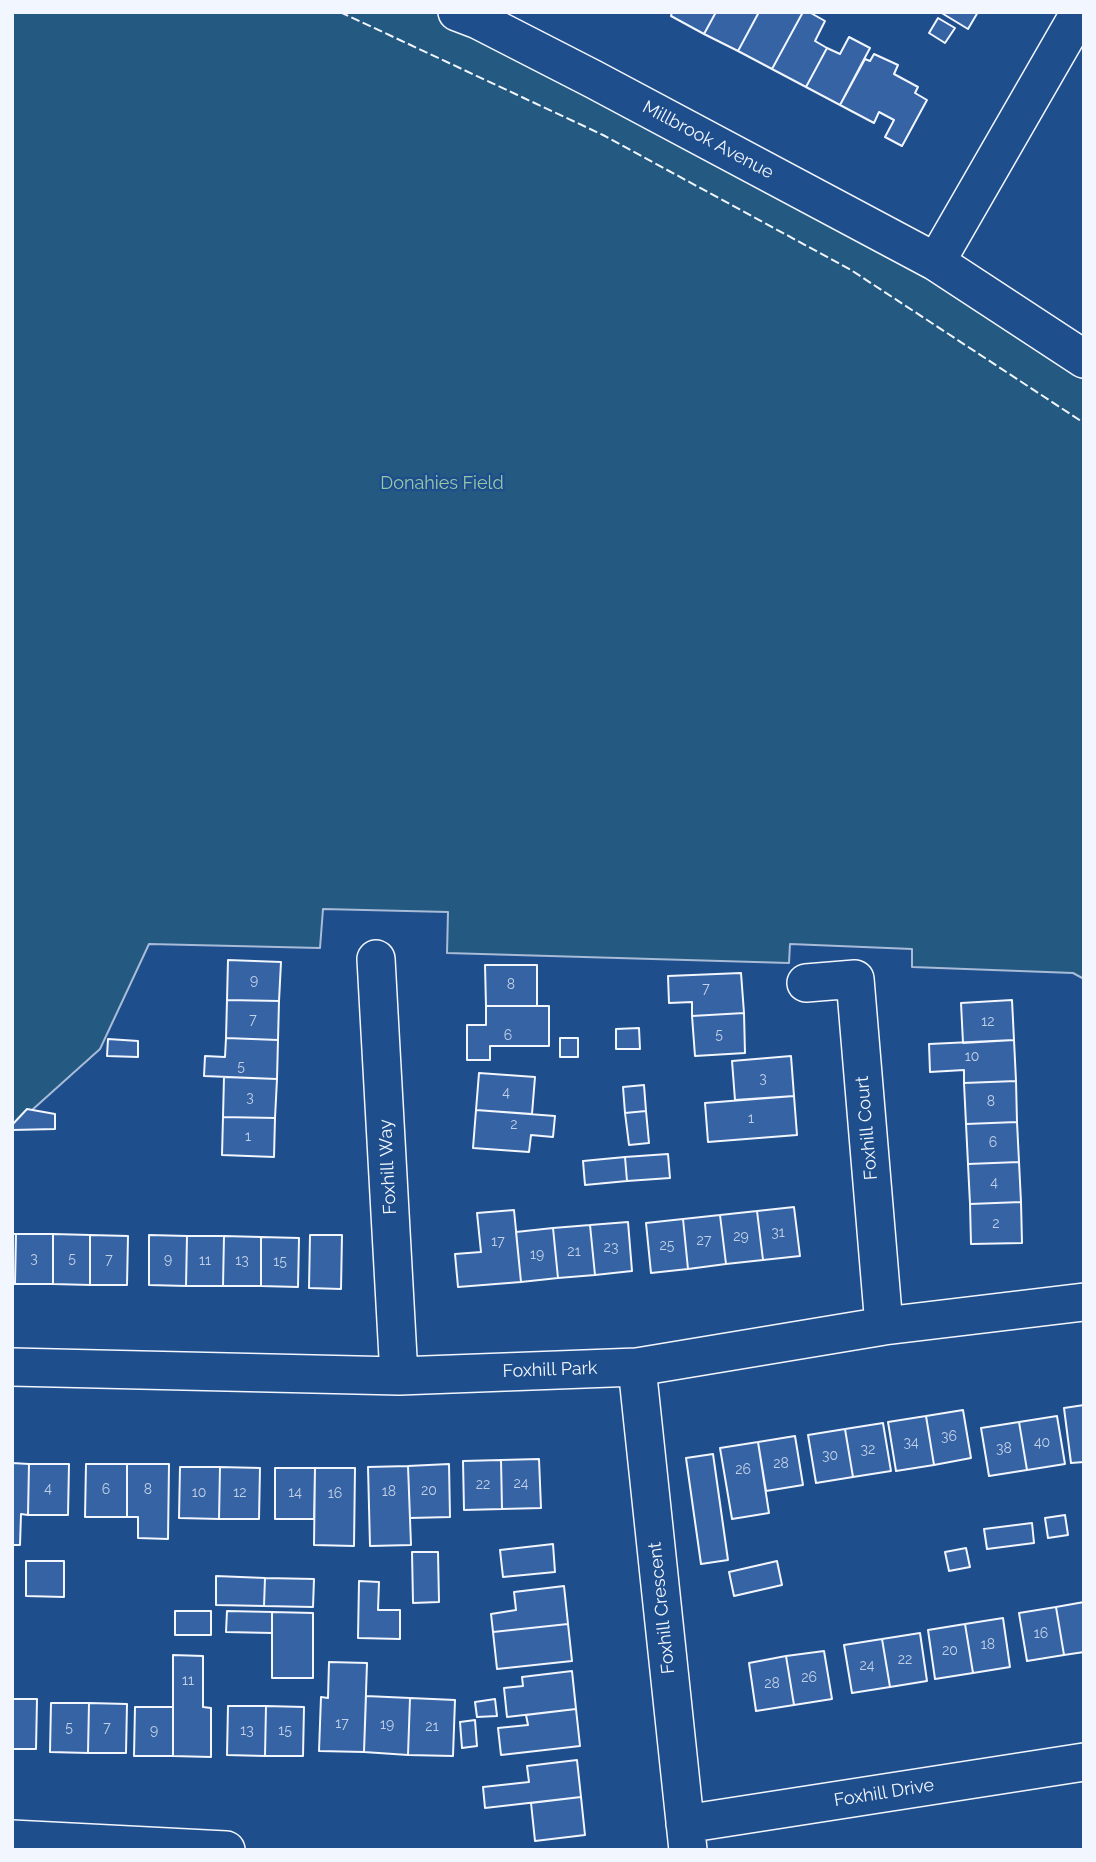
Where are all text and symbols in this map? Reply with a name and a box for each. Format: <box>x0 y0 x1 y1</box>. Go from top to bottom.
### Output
street label: Millbrook Avenue <box>639 96 777 184</box>
park label: Donahies Field <box>380 473 504 495</box>
house number: 9 <box>250 973 258 989</box>
house number: 8 <box>507 977 515 993</box>
house number: 7 <box>702 981 710 997</box>
house number: 7 <box>249 1012 257 1028</box>
house number: 12 <box>981 1014 995 1030</box>
house number: 5 <box>715 1027 723 1043</box>
house number: 6 <box>504 1028 512 1044</box>
house number: 10 <box>965 1049 979 1065</box>
house number: 5 <box>237 1059 245 1075</box>
house number: 3 <box>759 1071 767 1087</box>
street label: Foxhill Court <box>852 1075 882 1181</box>
house number: 4 <box>502 1085 510 1101</box>
house number: 3 <box>246 1090 254 1106</box>
house number: 8 <box>987 1094 995 1110</box>
house number: 1 <box>748 1111 754 1127</box>
house number: 2 <box>510 1117 518 1133</box>
street label: Foxhill Way <box>375 1119 401 1215</box>
house number: 1 <box>245 1129 251 1145</box>
house number: 6 <box>989 1135 997 1151</box>
house number: 4 <box>990 1175 998 1191</box>
house number: 2 <box>992 1216 1000 1232</box>
house number: 31 <box>771 1225 785 1241</box>
house number: 29 <box>733 1229 749 1245</box>
house number: 27 <box>697 1233 711 1249</box>
house number: 17 <box>491 1234 505 1250</box>
house number: 25 <box>660 1238 674 1254</box>
house number: 23 <box>604 1240 618 1256</box>
house number: 21 <box>567 1244 581 1260</box>
house number: 19 <box>530 1247 544 1263</box>
house number: 3 <box>30 1251 38 1267</box>
house number: 5 <box>68 1251 76 1267</box>
house number: 7 <box>105 1252 113 1268</box>
house number: 9 <box>164 1252 172 1268</box>
house number: 11 <box>199 1253 211 1269</box>
house number: 13 <box>235 1253 249 1269</box>
house number: 15 <box>273 1254 287 1270</box>
street label: Foxhill Park <box>502 1358 598 1382</box>
house number: 36 <box>941 1429 957 1445</box>
house number: 34 <box>903 1435 919 1451</box>
house number: 40 <box>1034 1435 1050 1451</box>
house number: 38 <box>996 1441 1012 1457</box>
house number: 32 <box>861 1442 875 1458</box>
house number: 30 <box>822 1448 838 1464</box>
house number: 28 <box>773 1456 789 1472</box>
house number: 26 <box>735 1462 751 1478</box>
house number: 24 <box>514 1476 528 1492</box>
house number: 22 <box>476 1477 490 1493</box>
house number: 4 <box>44 1481 52 1497</box>
house number: 6 <box>102 1482 110 1498</box>
house number: 8 <box>144 1482 152 1498</box>
house number: 20 <box>421 1483 437 1499</box>
house number: 18 <box>382 1484 396 1500</box>
house number: 10 <box>192 1485 206 1501</box>
house number: 12 <box>233 1485 247 1501</box>
house number: 14 <box>288 1485 302 1501</box>
house number: 16 <box>328 1486 342 1502</box>
street label: Foxhill Crescent <box>644 1541 680 1675</box>
house number: 16 <box>1034 1626 1048 1642</box>
house number: 18 <box>981 1637 995 1653</box>
house number: 20 <box>942 1643 958 1659</box>
house number: 22 <box>898 1652 912 1668</box>
house number: 24 <box>860 1658 874 1674</box>
house number: 26 <box>801 1670 817 1686</box>
house number: 11 <box>182 1673 194 1689</box>
house number: 28 <box>764 1676 780 1692</box>
house number: 17 <box>335 1716 349 1732</box>
house number: 19 <box>380 1717 394 1733</box>
house number: 21 <box>425 1719 439 1735</box>
house number: 5 <box>65 1720 73 1736</box>
house number: 7 <box>103 1720 111 1736</box>
house number: 9 <box>150 1723 158 1739</box>
house number: 13 <box>240 1723 254 1739</box>
house number: 15 <box>278 1723 292 1739</box>
street label: Foxhill Drive <box>832 1774 936 1812</box>

